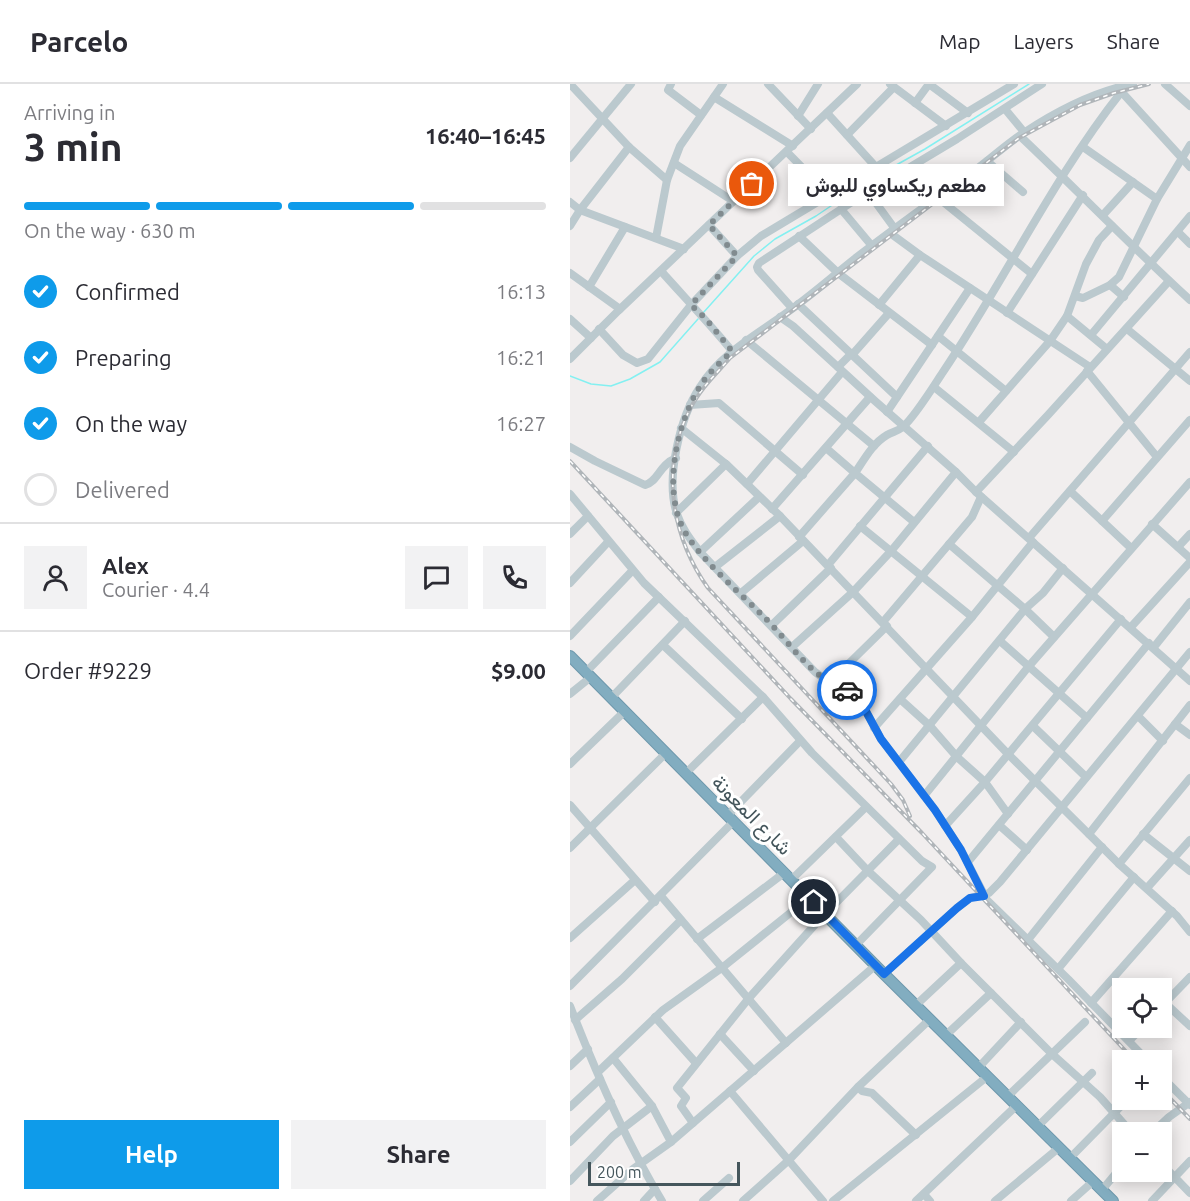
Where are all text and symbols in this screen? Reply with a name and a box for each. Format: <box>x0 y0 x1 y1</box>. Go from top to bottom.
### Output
text: Parcelo <box>30 26 128 57</box>
text: Map <box>939 29 980 53</box>
text: Layers <box>1013 29 1074 53</box>
text: Share <box>1107 29 1160 53</box>
text: Arriving in <box>24 101 115 124</box>
text: 16:40–16:45 <box>425 123 546 148</box>
text: 3 min <box>24 125 123 168</box>
pin <box>726 158 777 209</box>
callout: مطعم ريكساوي للبوش <box>788 163 1004 205</box>
icon: bag <box>735 167 768 200</box>
text: مطعم ريكساوي للبوش <box>806 173 986 196</box>
text: On the way · 630 m <box>24 219 196 242</box>
icon: check <box>24 275 57 308</box>
text: Confirmed <box>75 279 180 304</box>
text: 16:13 <box>496 280 546 303</box>
icon: check <box>24 341 57 374</box>
text: Preparing <box>75 345 172 370</box>
text: 16:21 <box>496 346 546 369</box>
icon: check <box>24 407 57 440</box>
text: On the way <box>75 411 187 436</box>
text: 16:27 <box>496 412 546 435</box>
text: Delivered <box>75 477 170 502</box>
button: person <box>24 546 87 609</box>
button: chat <box>405 546 468 609</box>
button: phone <box>483 546 546 609</box>
text: Alex <box>102 553 149 578</box>
text: Courier · 4.4 <box>102 578 210 601</box>
text: Order #9229 <box>24 658 152 683</box>
text: $9.00 <box>491 658 546 683</box>
courier <box>817 660 877 720</box>
icon: car <box>831 674 864 707</box>
street label: شارع المعونة <box>706 770 797 861</box>
pin <box>788 876 839 927</box>
icon: home <box>797 885 830 918</box>
map controls <box>1112 978 1172 1182</box>
button: locate <box>1112 978 1172 1038</box>
button: + <box>1112 1050 1172 1110</box>
button: Help <box>24 1120 279 1189</box>
button: Share <box>291 1120 546 1189</box>
button: − <box>1112 1122 1172 1182</box>
scale bar <box>588 1159 740 1186</box>
text: 200 m <box>597 1163 642 1181</box>

